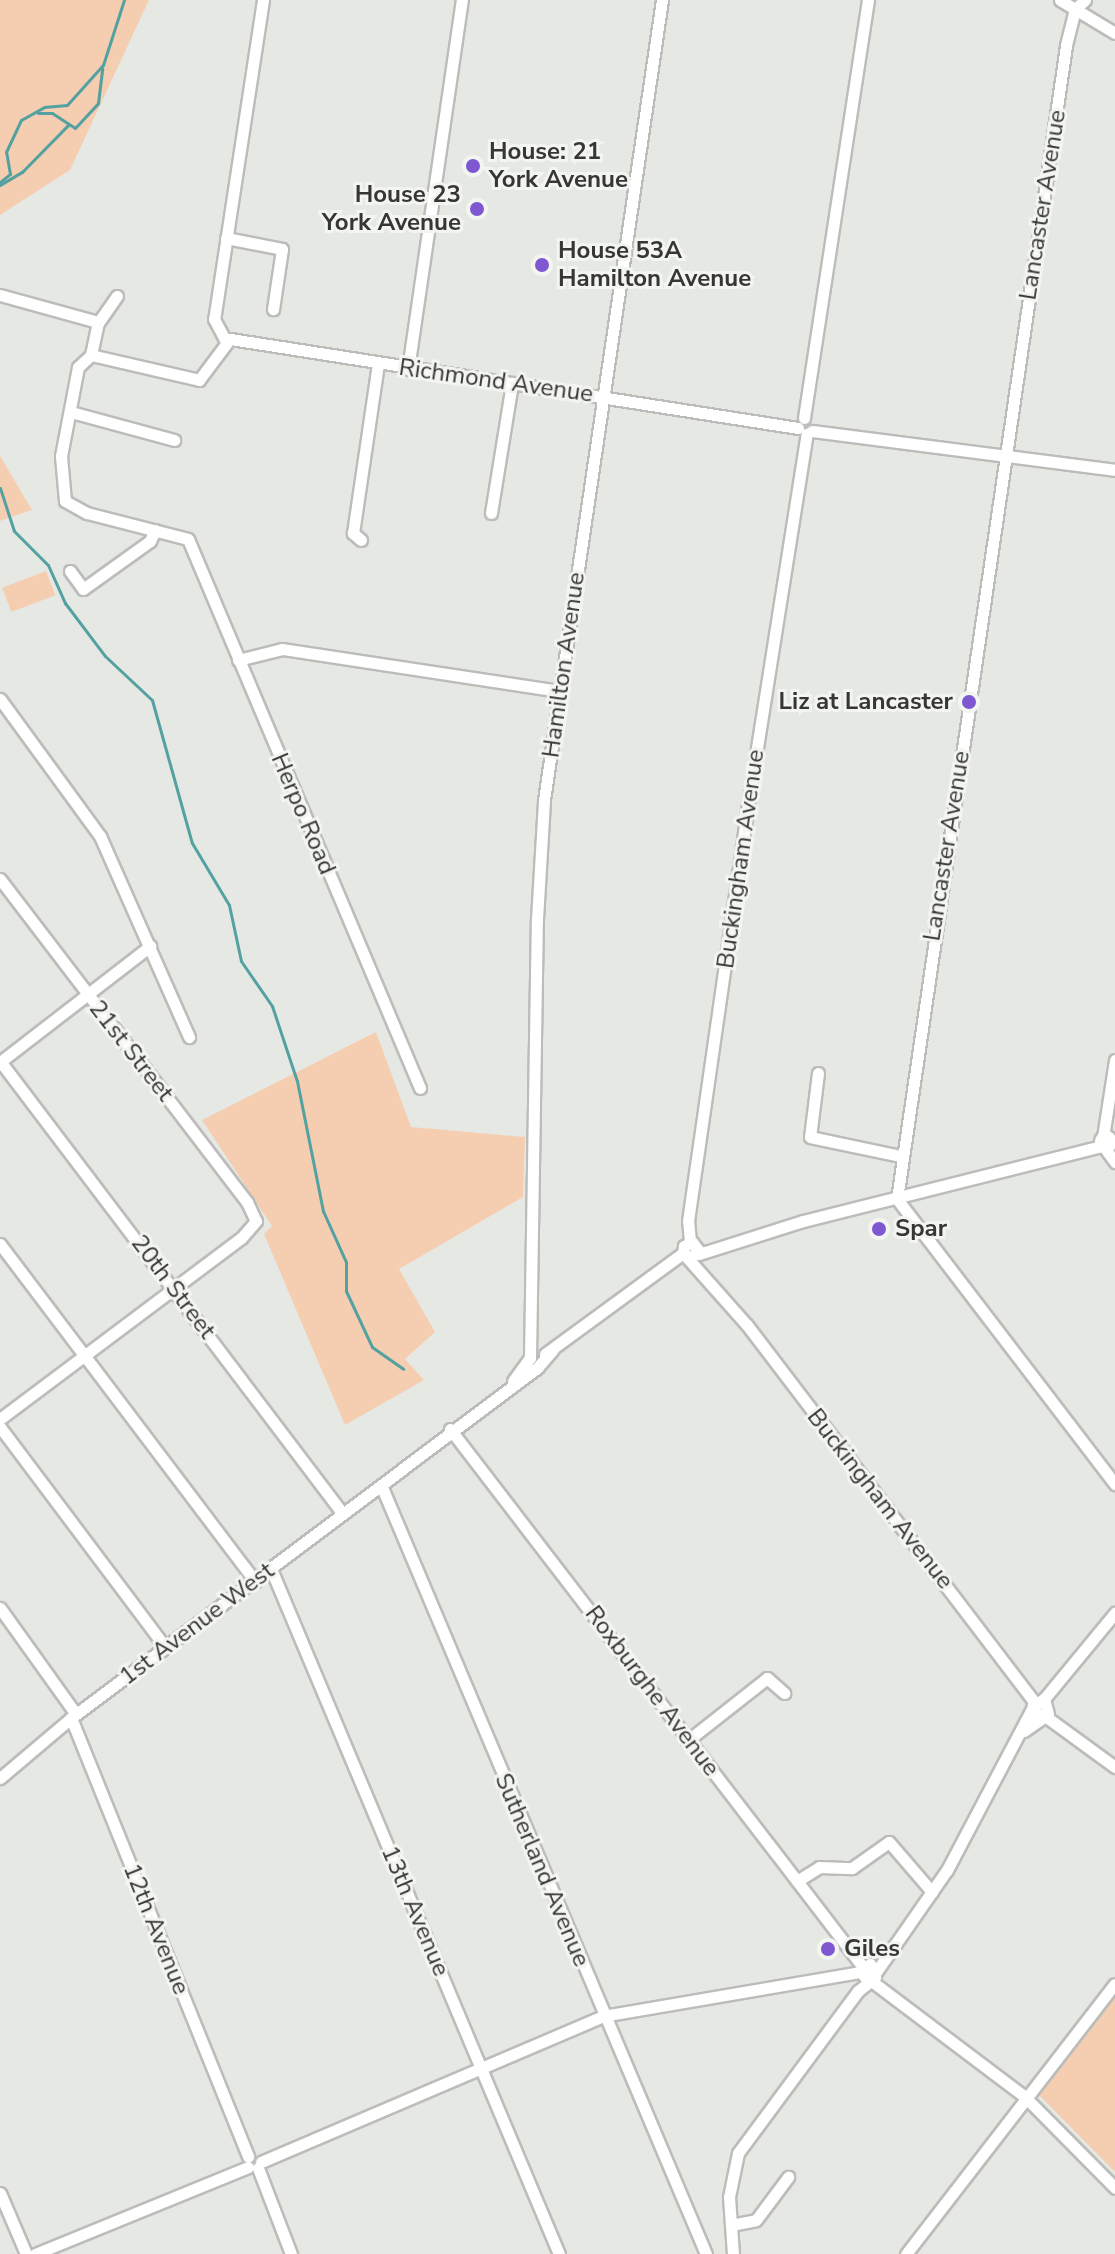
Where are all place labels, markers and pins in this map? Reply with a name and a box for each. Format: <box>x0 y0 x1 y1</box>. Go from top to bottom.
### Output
place label: House: 21 York Avenue <box>489 138 628 194</box>
marker: House: 21 York Avenue <box>464 157 482 175</box>
place label: House 23 York Avenue <box>322 181 461 237</box>
marker: House 23 York Avenue <box>468 200 486 218</box>
place label: House 53A Hamilton Avenue <box>558 237 751 293</box>
marker: House 53A Hamilton Avenue <box>533 256 551 274</box>
place label: Liz at Lancaster <box>779 688 953 716</box>
marker: Liz at Lancaster <box>960 693 978 711</box>
place label: Spar <box>895 1215 947 1243</box>
marker: Spar <box>870 1220 888 1238</box>
place label: Giles <box>844 1935 900 1963</box>
marker: Giles <box>819 1940 837 1958</box>

